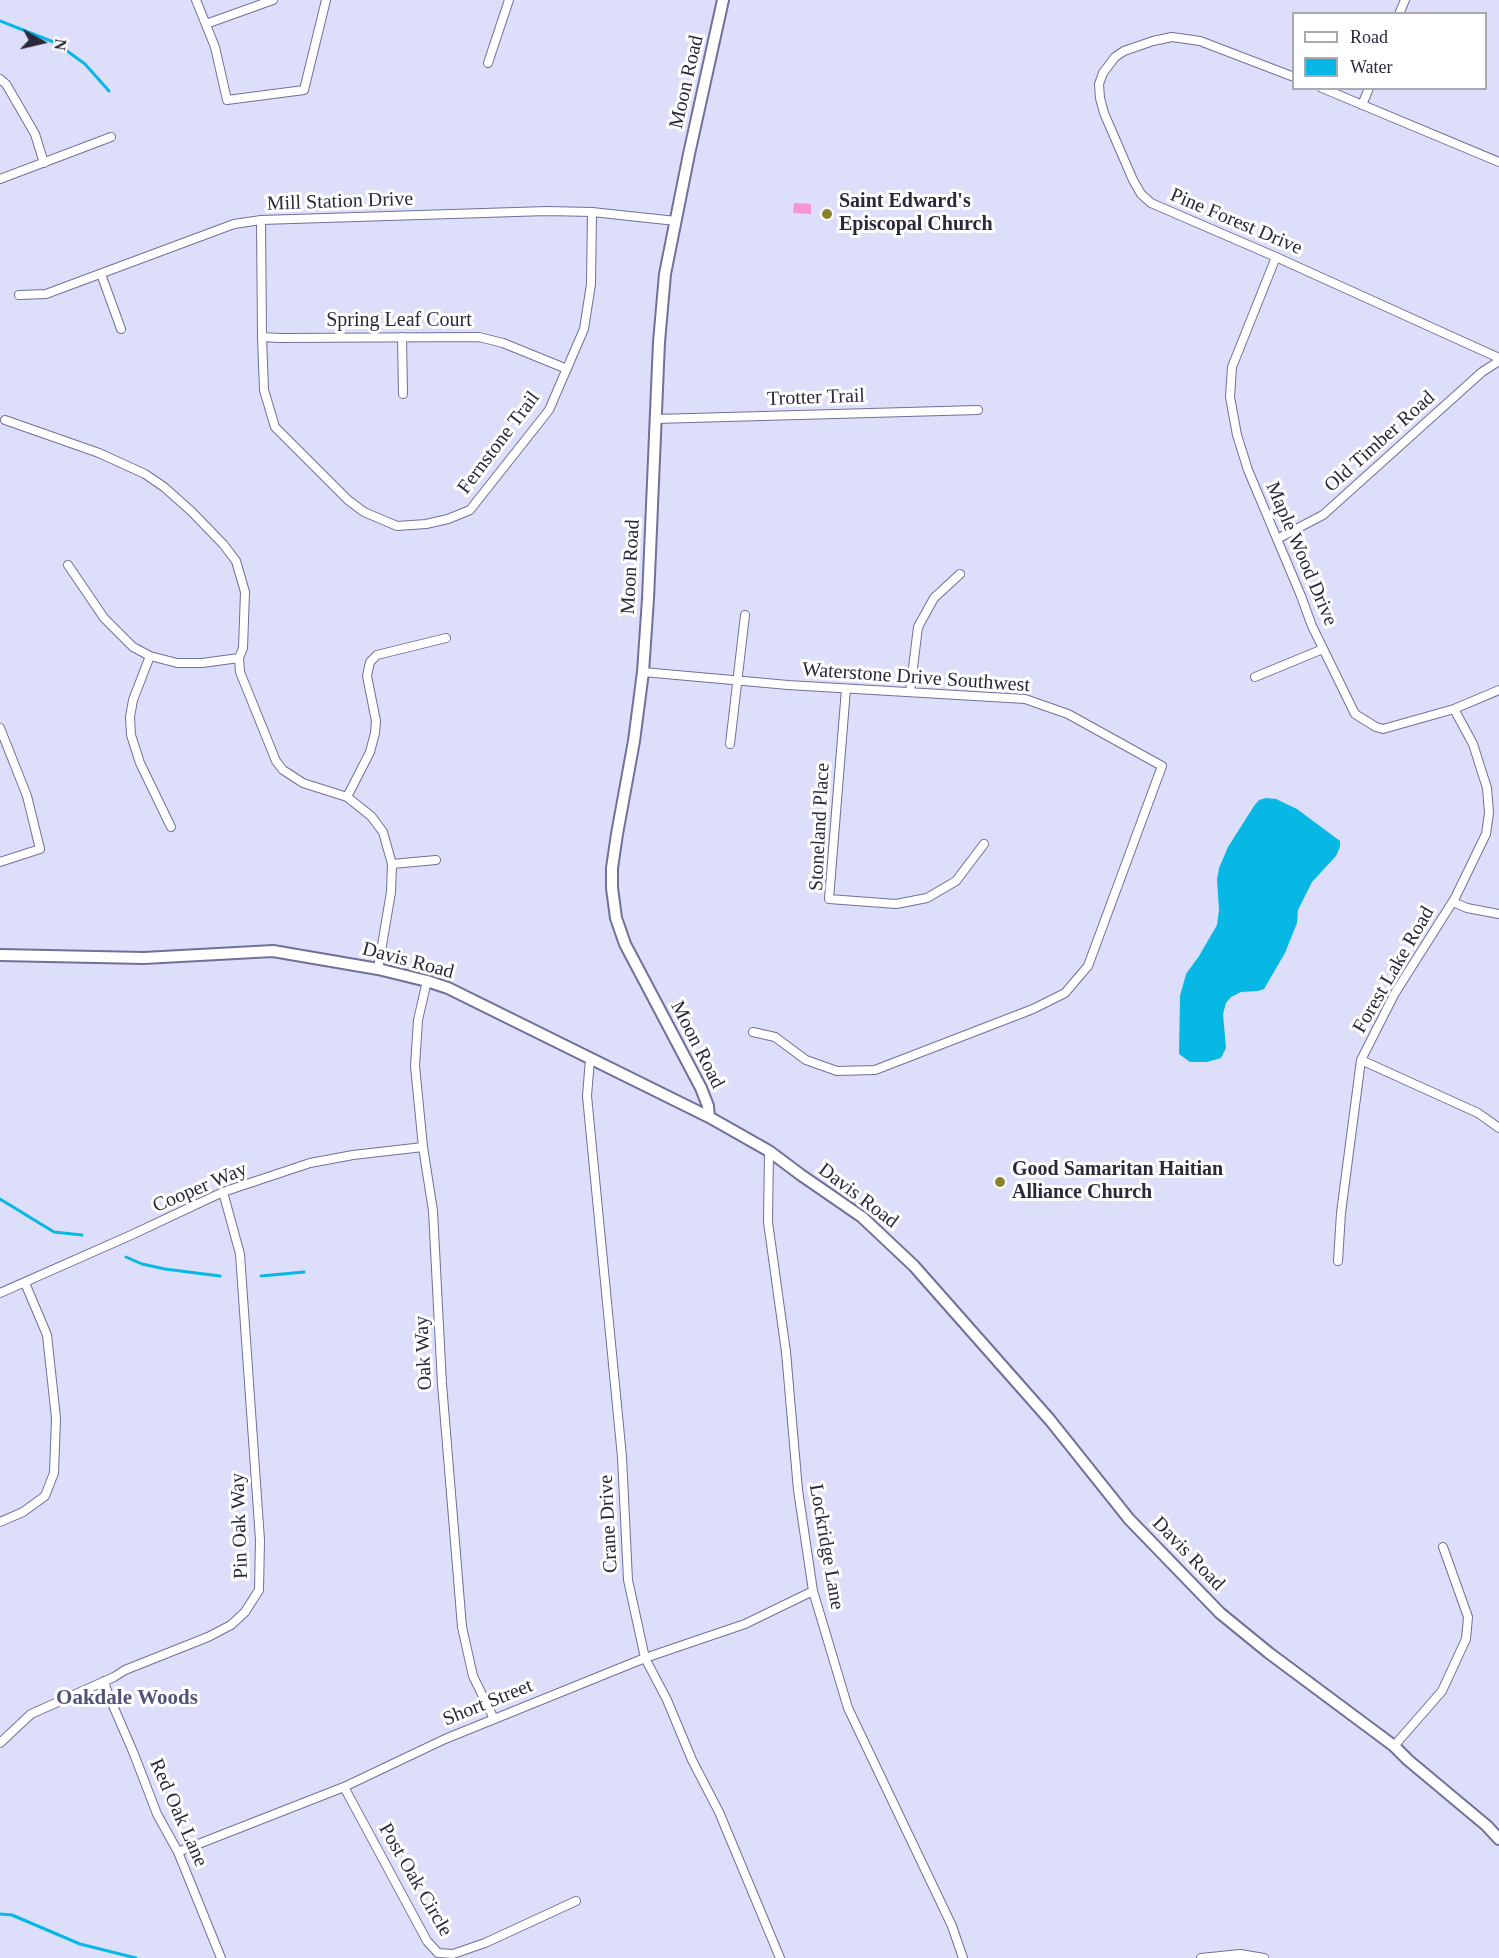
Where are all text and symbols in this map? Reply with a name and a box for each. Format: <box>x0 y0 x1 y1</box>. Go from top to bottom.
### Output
north arrow <box>12 12 72 72</box>
legend <box>1292 12 1487 90</box>
text: Road <box>1350 27 1388 47</box>
street label: Moon Road <box>665 33 709 131</box>
text: N <box>51 38 70 51</box>
text: Water <box>1350 57 1393 77</box>
street label: Pine Forest Drive <box>1166 183 1306 261</box>
street label: Mill Station Drive <box>266 187 414 217</box>
place label: Saint Edward's Episcopal Church <box>839 190 993 237</box>
marker: Saint Edward's Episcopal Church <box>820 207 834 221</box>
street label: Spring Leaf Court <box>326 309 472 333</box>
street label: Trotter Trail <box>767 384 865 412</box>
street label: Old Timber Road <box>1320 386 1440 498</box>
street label: Fernstone Trail <box>453 387 545 499</box>
street label: Maple Wood Drive <box>1260 478 1342 630</box>
street label: Moon Road <box>617 519 645 615</box>
street label: Waterstone Drive Southwest <box>801 658 1031 698</box>
street label: Stoneland Place <box>805 762 835 892</box>
street label: Forest Lake Road <box>1348 902 1440 1038</box>
street label: Davis Road <box>360 937 456 985</box>
street label: Moon Road <box>665 997 729 1093</box>
street label: Cooper Way <box>149 1157 251 1219</box>
street label: Davis Road <box>813 1158 903 1234</box>
place label: Good Samaritan Haitian Alliance Church <box>1012 1158 1223 1205</box>
marker: Good Samaritan Haitian Alliance Church <box>993 1175 1007 1189</box>
street label: Oak Way <box>410 1315 438 1391</box>
street label: Pin Oak Way <box>226 1473 254 1579</box>
street label: Crane Drive <box>594 1474 624 1574</box>
street label: Lockridge Lane <box>803 1482 849 1612</box>
street label: Davis Road <box>1147 1512 1229 1596</box>
street label: Short Street <box>439 1674 537 1732</box>
district label: Oakdale Woods <box>56 1686 198 1712</box>
street label: Red Oak Lane <box>144 1755 212 1871</box>
street label: Post Oak Circle <box>373 1819 457 1941</box>

